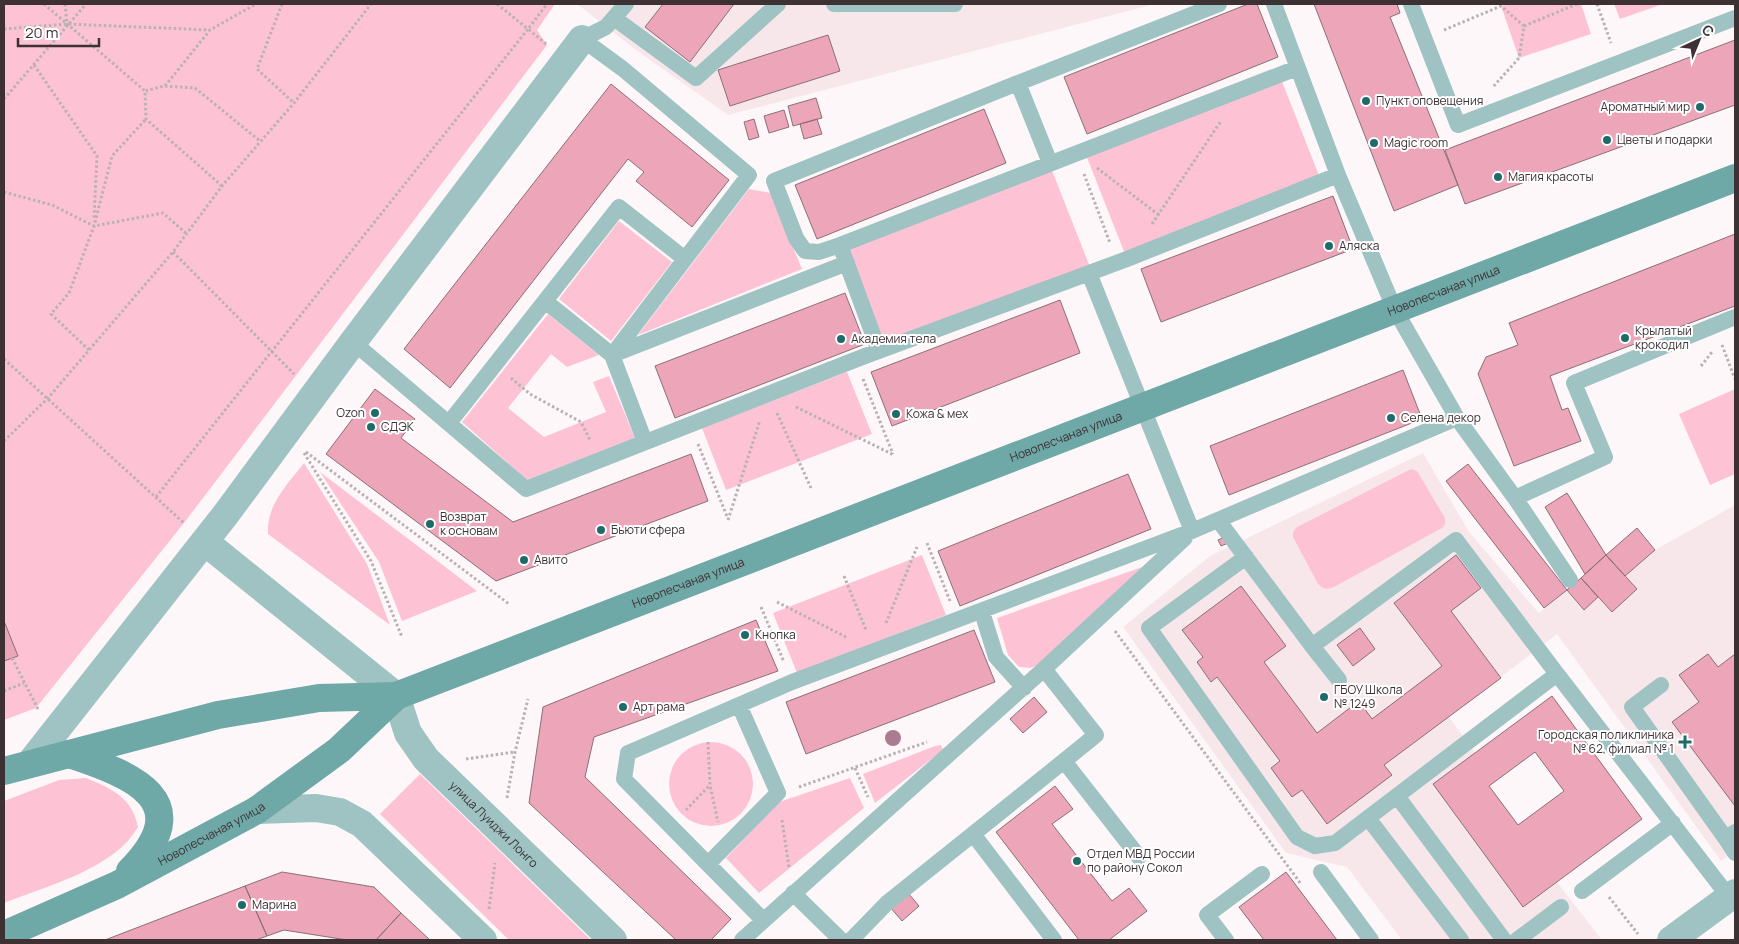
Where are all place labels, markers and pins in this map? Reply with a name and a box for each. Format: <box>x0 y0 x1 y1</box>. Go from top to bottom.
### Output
place label: Пункт оповещения <box>1376 92 1483 109</box>
marker: Пункт оповещения <box>1360 95 1372 107</box>
place label: Ароматный мир <box>1601 98 1690 115</box>
marker: Ароматный мир <box>1694 101 1706 113</box>
place label: Цветы и подарки <box>1617 131 1712 148</box>
place label: Magic room <box>1384 134 1448 151</box>
marker: Цветы и подарки <box>1601 134 1613 146</box>
marker: Magic room <box>1368 137 1380 149</box>
place label: Магия красоты <box>1508 168 1593 185</box>
marker: Магия красоты <box>1492 171 1504 183</box>
place label: Аляска <box>1339 237 1379 254</box>
marker: Аляска <box>1323 240 1335 252</box>
place label: Крылатый крокодил <box>1635 322 1692 353</box>
place label: Академия тела <box>851 330 936 347</box>
marker: Крылатый крокодил <box>1619 332 1631 344</box>
marker: Академия тела <box>835 333 847 345</box>
place label: Ozon <box>336 404 365 421</box>
place label: Кожа & мех <box>906 405 969 422</box>
marker: Ozon <box>369 407 381 419</box>
marker: Кожа & мех <box>890 408 902 420</box>
place label: Селена декор <box>1401 409 1481 426</box>
marker: Селена декор <box>1385 412 1397 424</box>
place label: СДЭК <box>381 418 415 435</box>
marker: СДЭК <box>365 421 377 433</box>
place label: Возврат к основам <box>440 508 498 539</box>
marker: Возврат к основам <box>424 518 436 530</box>
place label: Бьюти сфера <box>611 521 685 538</box>
marker: Бьюти сфера <box>595 524 607 536</box>
place label: Авито <box>534 551 568 568</box>
marker: Авито <box>518 554 530 566</box>
place label: Кнопка <box>755 626 796 643</box>
marker: Кнопка <box>739 629 751 641</box>
place label: ГБОУ Школа № 1249 <box>1334 681 1402 712</box>
marker: ГБОУ Школа № 1249 <box>1318 691 1330 703</box>
place label: Арт рама <box>633 698 685 715</box>
marker: Арт рама <box>617 701 629 713</box>
place label: Городская поликлиника № 62, филиал № 1 <box>1538 726 1674 757</box>
marker: Городская поликлиника № 62, филиал № 1 <box>1678 735 1692 749</box>
place label: Отдел МВД России по району Сокол <box>1087 845 1195 876</box>
marker: Отдел МВД России по району Сокол <box>1071 855 1083 867</box>
place label: Марина <box>252 896 296 913</box>
marker: Марина <box>236 899 248 911</box>

